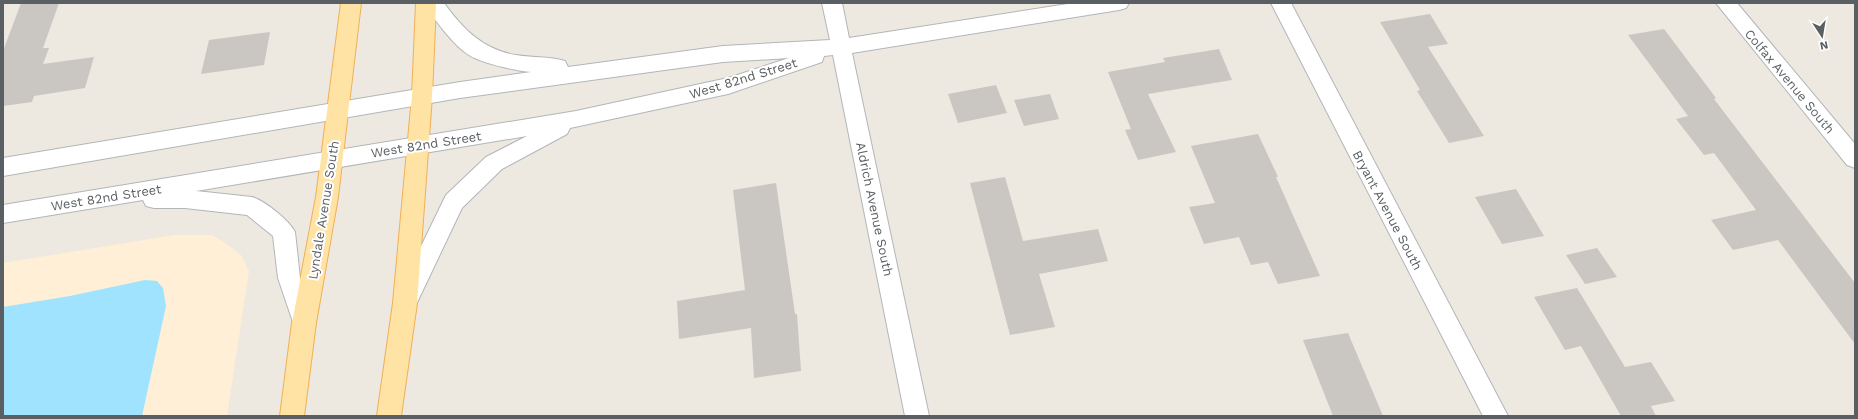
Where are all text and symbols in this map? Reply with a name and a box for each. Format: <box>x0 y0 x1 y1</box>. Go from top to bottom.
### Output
north arrow <box>1802 16 1842 56</box>
street label: Colfax Avenue South <box>1742 26 1838 136</box>
text: N <box>1819 38 1829 52</box>
street label: West 82nd Street <box>688 55 799 102</box>
street label: West 82nd Street <box>370 128 483 161</box>
street label: Lyndale Avenue South <box>305 140 342 281</box>
street label: Aldrich Avenue South <box>853 141 896 278</box>
street label: Bryant Avenue South <box>1350 148 1425 273</box>
street label: West 82nd Street <box>50 181 163 214</box>

